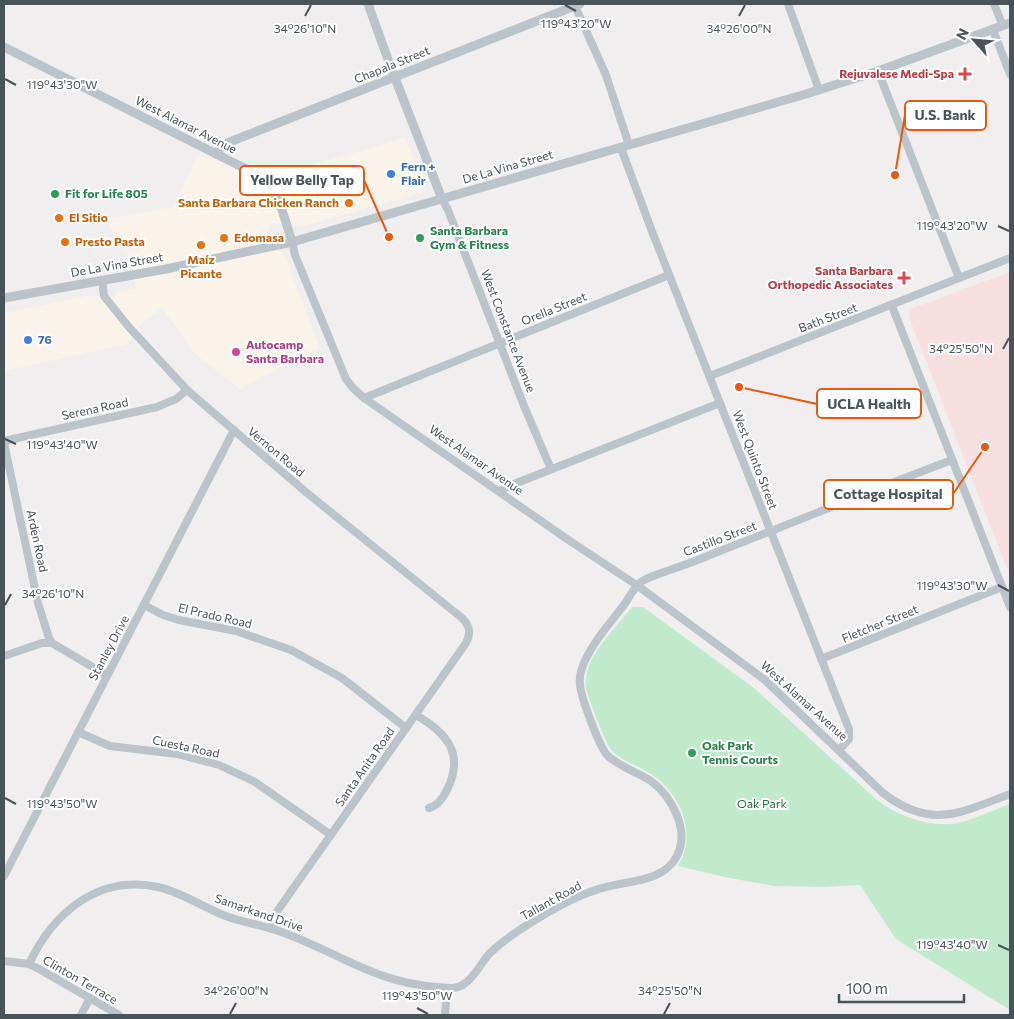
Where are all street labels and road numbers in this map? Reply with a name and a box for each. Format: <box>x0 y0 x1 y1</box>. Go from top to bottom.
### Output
street label: Chapala Street <box>352 43 432 86</box>
street label: West Alamar Avenue <box>133 92 239 156</box>
street label: De La Vina Street <box>461 146 555 186</box>
street label: De La Vina Street <box>70 249 164 279</box>
street label: West Constance Avenue <box>479 267 539 394</box>
street label: Orella Street <box>519 289 588 328</box>
street label: Bath Street <box>796 299 859 335</box>
street label: Serena Road <box>60 394 129 422</box>
street label: West Quinto Street <box>731 408 781 511</box>
street label: West Alamar Avenue <box>427 421 526 497</box>
street label: Vernon Road <box>245 423 308 479</box>
street label: Arden Road <box>25 508 51 573</box>
street label: Castillo Street <box>681 518 758 558</box>
street label: El Prado Road <box>177 600 254 630</box>
street label: Fletcher Street <box>839 601 920 645</box>
street label: Stanley Drive <box>85 613 131 682</box>
street label: West Alamar Avenue <box>758 658 851 743</box>
street label: Santa Anita Road <box>332 724 397 809</box>
street label: Cuesta Road <box>151 732 221 760</box>
street label: Tallant Road <box>518 878 583 923</box>
street label: Samarkand Drive <box>213 890 305 934</box>
street label: Clinton Terrace <box>41 952 120 1006</box>

